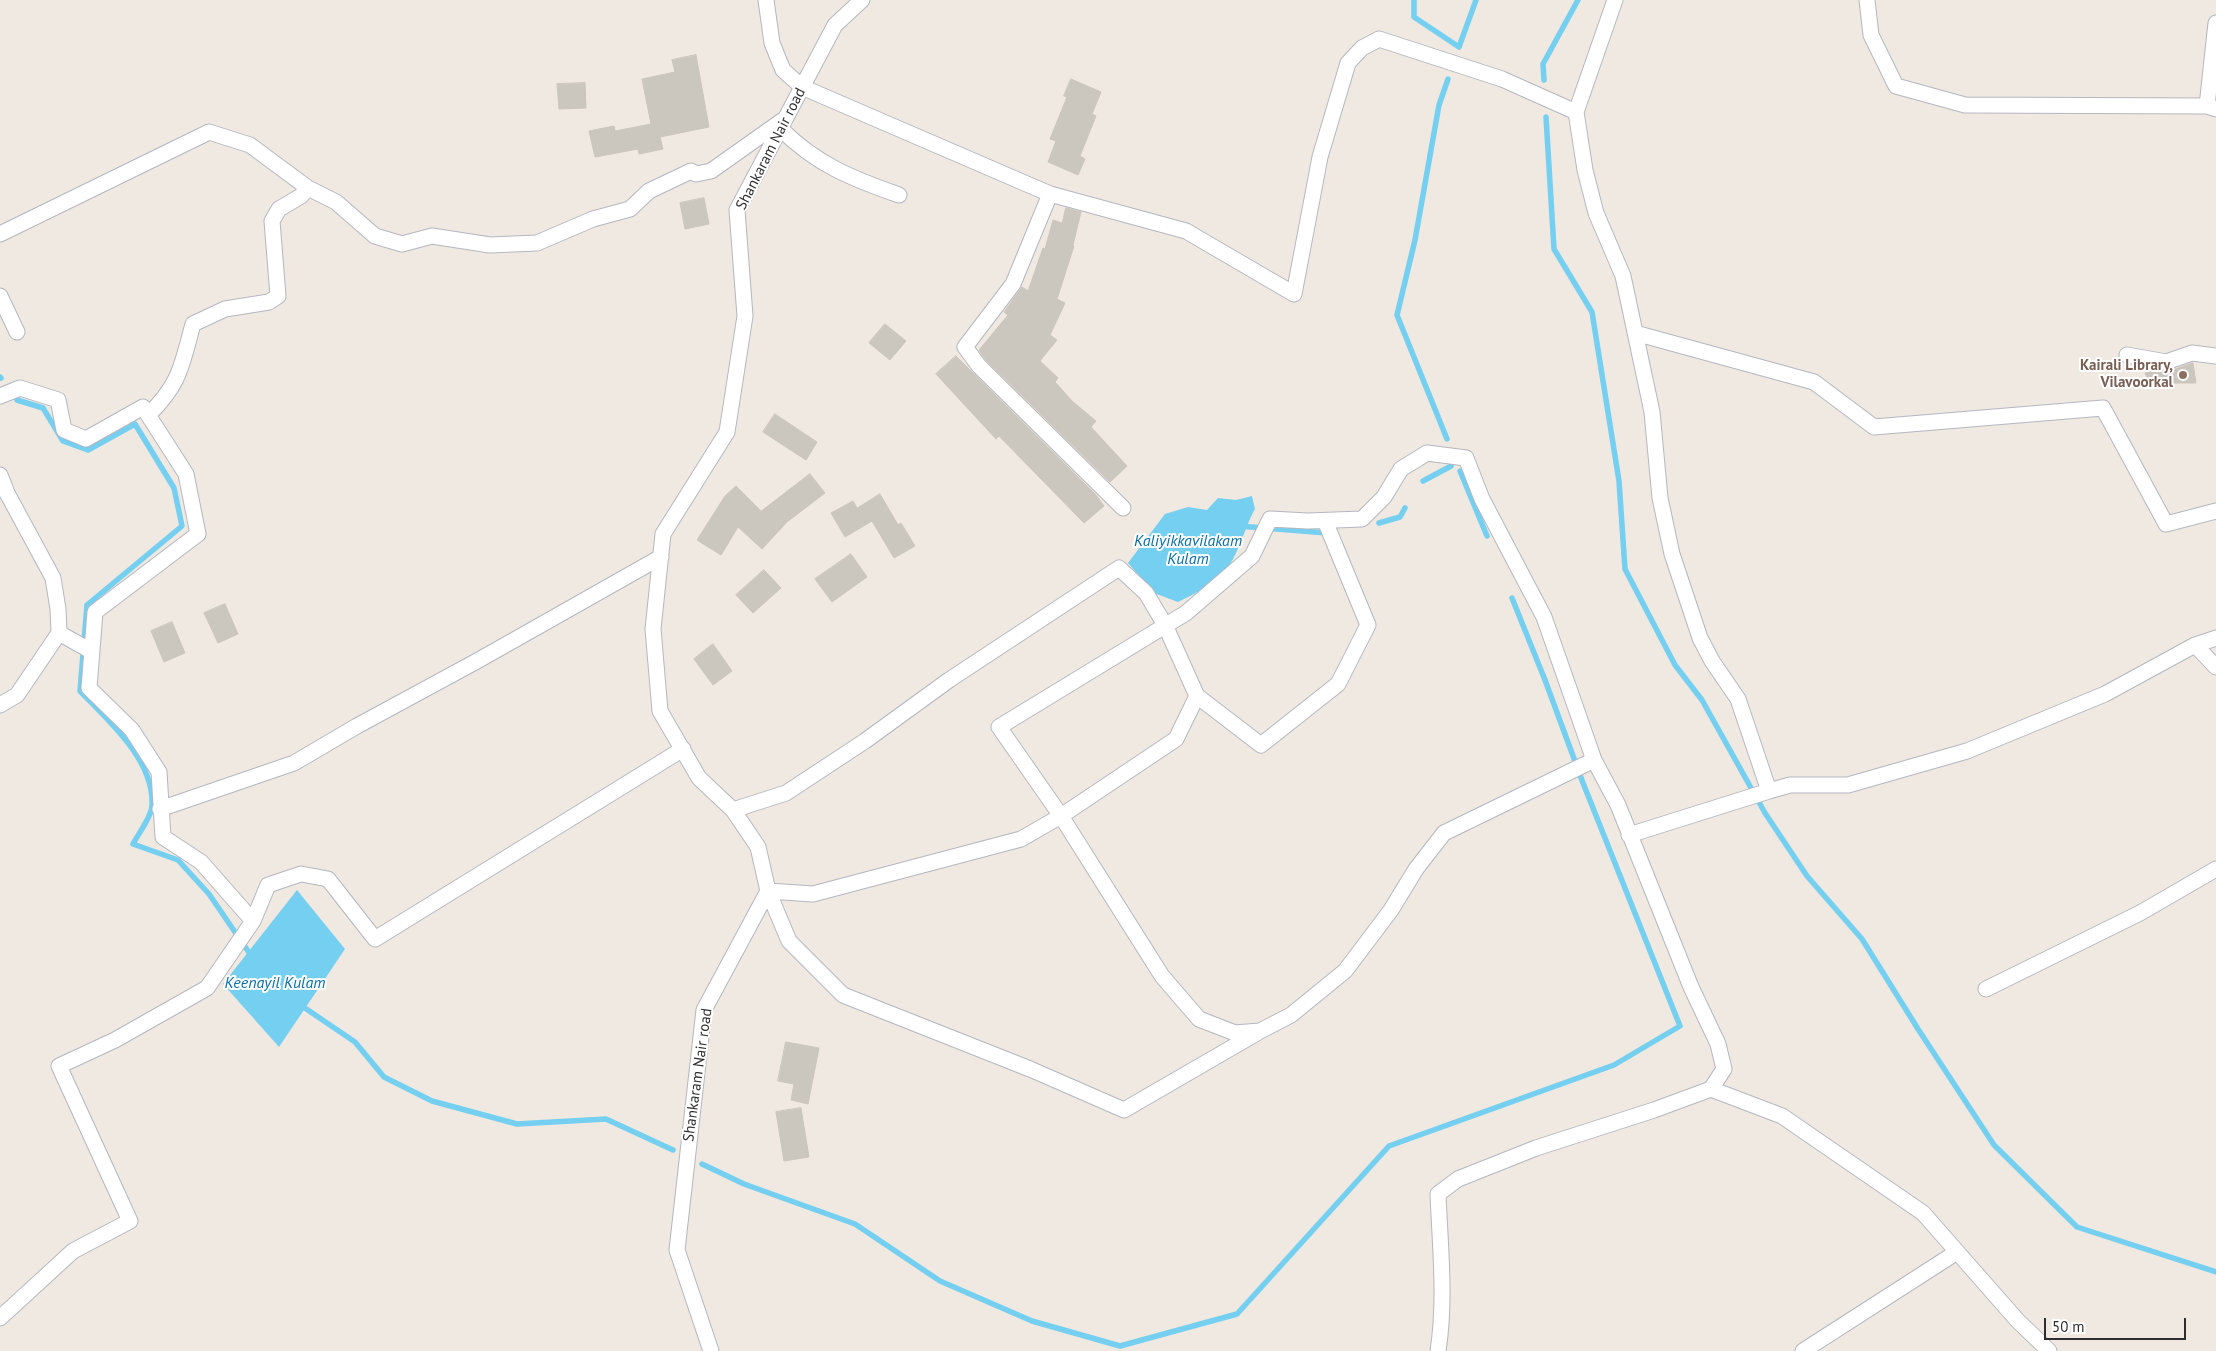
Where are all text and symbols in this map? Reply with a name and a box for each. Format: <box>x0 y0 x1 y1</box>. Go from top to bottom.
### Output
street label: Shankaram Nair road <box>732 85 810 213</box>
place label: Kairali Library, Vilavoorkal <box>2080 357 2173 392</box>
marker: Kairali Library, Vilavoorkal <box>2177 369 2189 381</box>
water label: Kaliyikkavilakam Kulam <box>1134 531 1242 569</box>
water label: Keenayil Kulam <box>225 973 325 993</box>
street label: Shankaram Nair road <box>680 1007 716 1143</box>
scale bar <box>2046 1308 2188 1340</box>
text: 50 m <box>2052 1317 2085 1336</box>

